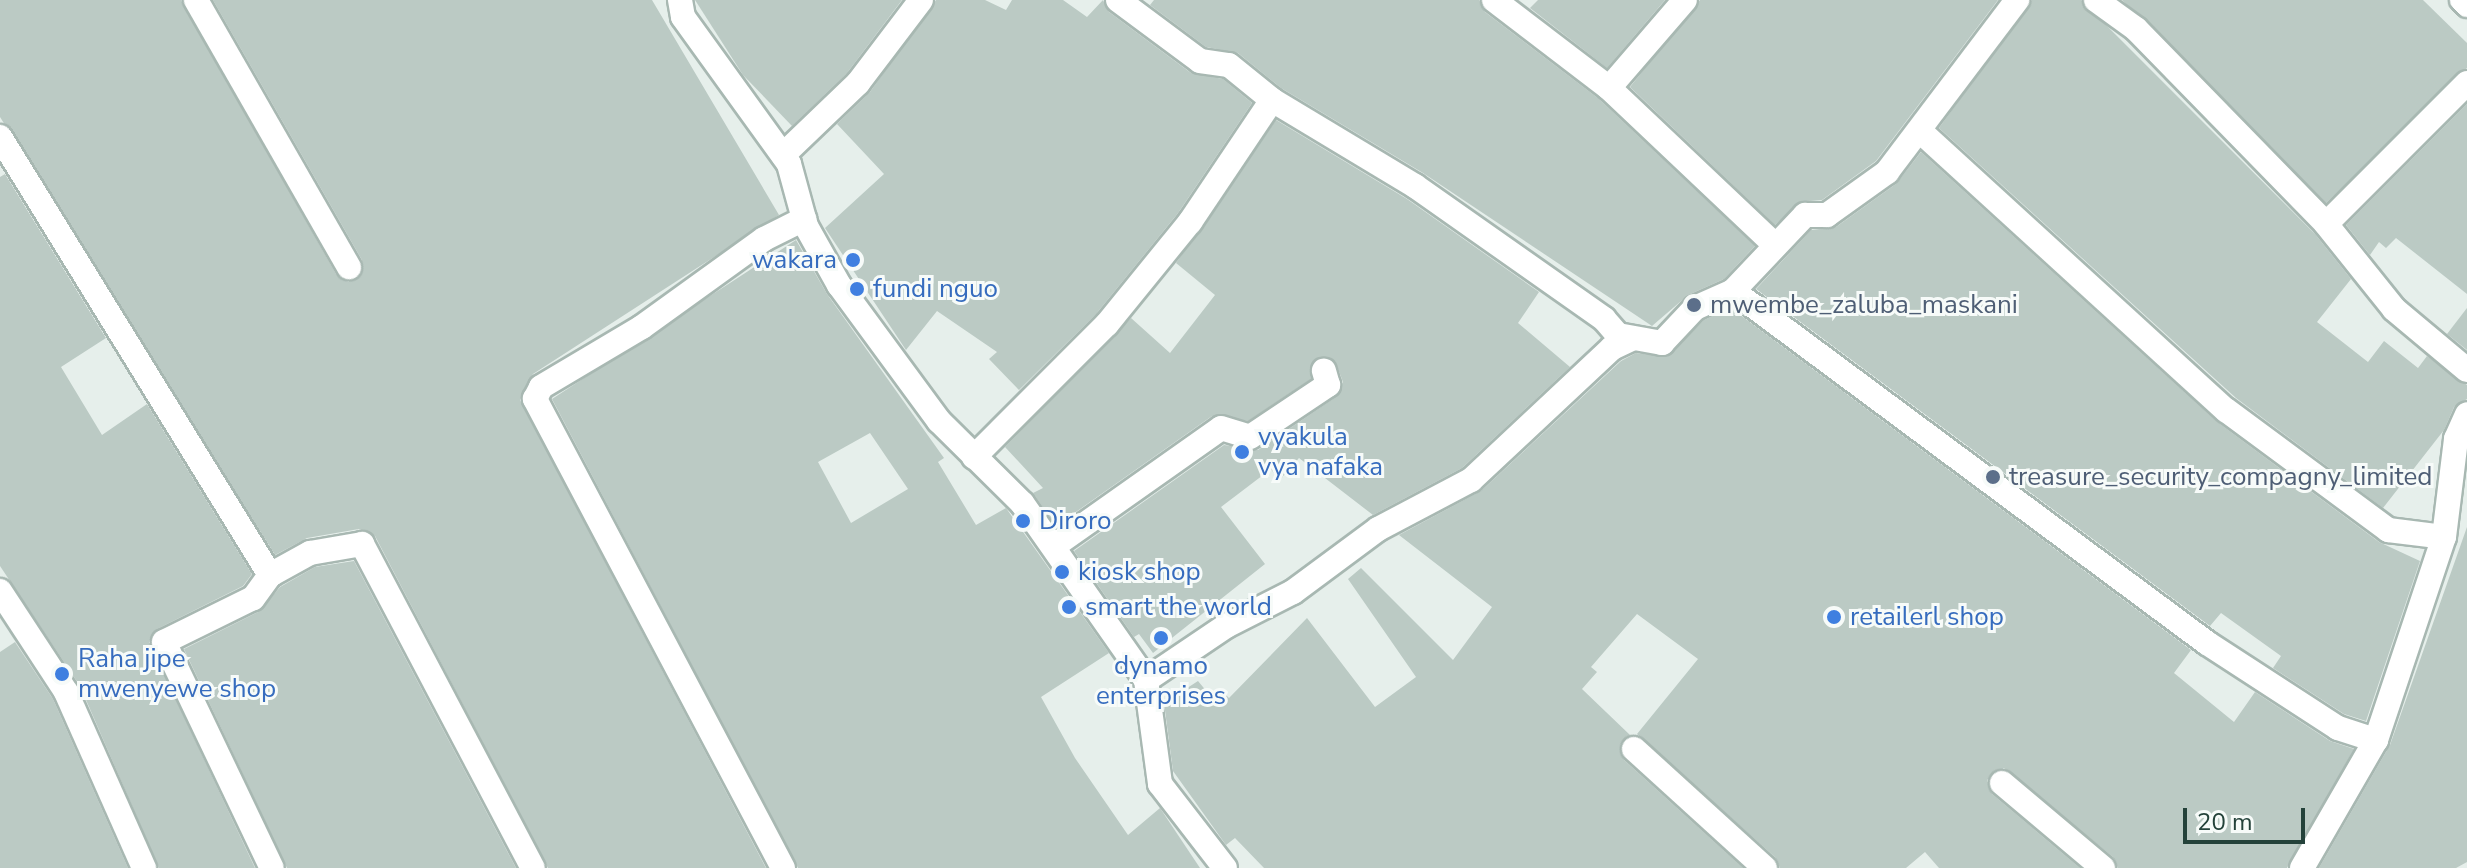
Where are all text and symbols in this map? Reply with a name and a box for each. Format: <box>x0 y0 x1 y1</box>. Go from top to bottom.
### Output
place label: wakara <box>752 244 837 276</box>
marker: wakara <box>844 251 862 269</box>
place label: fundi nguo <box>873 273 998 305</box>
marker: fundi nguo <box>848 280 866 298</box>
place label: mwembe_zaluba_maskani <box>1710 289 2018 321</box>
marker: mwembe_zaluba_maskani <box>1685 296 1703 314</box>
place label: vyakula vya nafaka <box>1258 421 1383 482</box>
marker: vyakula vya nafaka <box>1233 443 1251 461</box>
place label: treasure_security_compagny_limited <box>2009 461 2432 493</box>
marker: treasure_security_compagny_limited <box>1984 468 2002 486</box>
place label: Diroro <box>1039 505 1112 537</box>
marker: Diroro <box>1014 512 1032 530</box>
place label: kiosk shop <box>1078 556 1201 588</box>
marker: kiosk shop <box>1053 563 1071 581</box>
place label: smart the world <box>1085 591 1272 623</box>
marker: smart the world <box>1060 598 1078 616</box>
place label: retailerl shop <box>1850 601 2004 633</box>
marker: retailerl shop <box>1825 608 1843 626</box>
marker: dynamo enterprises <box>1152 629 1170 647</box>
place label: Raha jipe mwenyewe shop <box>78 643 276 704</box>
place label: dynamo enterprises <box>1096 650 1226 712</box>
marker: Raha jipe mwenyewe shop <box>53 665 71 683</box>
scale bar <box>2187 792 2309 842</box>
text: 20 m <box>2197 806 2253 838</box>

